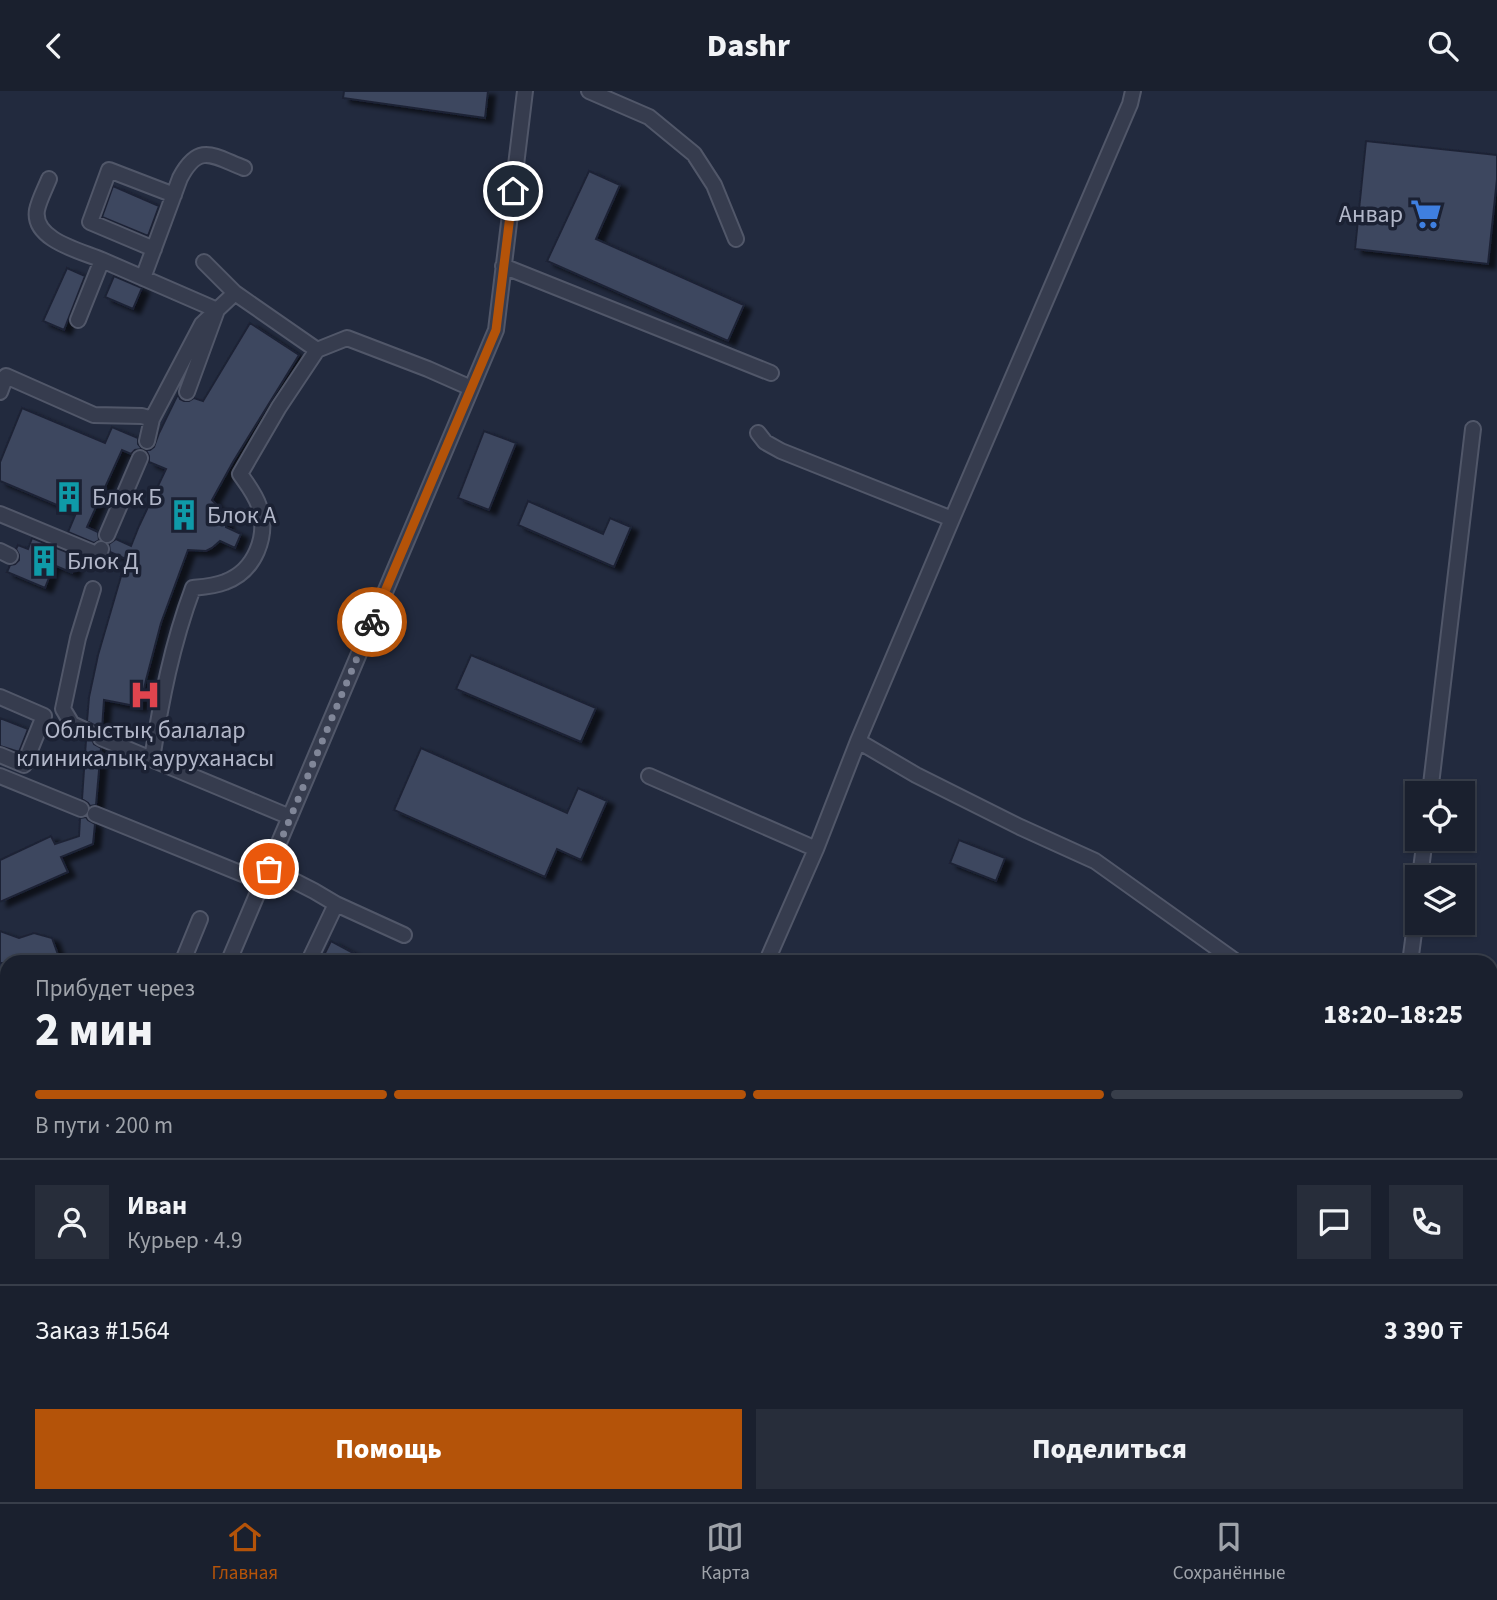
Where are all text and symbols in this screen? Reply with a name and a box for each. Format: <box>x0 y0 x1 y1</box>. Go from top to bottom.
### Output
text: Dashr <box>707 23 790 69</box>
icon: back <box>35 27 73 65</box>
icon: search <box>1424 27 1462 65</box>
pin <box>483 161 543 221</box>
icon: home <box>494 172 532 210</box>
place label: Анвар <box>1339 197 1403 232</box>
supermarket icon: Анвар <box>1409 197 1443 231</box>
building icon: Блок Б <box>52 480 86 514</box>
place label: Блок Б <box>92 480 162 515</box>
building icon: Блок А <box>167 498 201 532</box>
place label: Блок А <box>207 498 276 533</box>
building icon: Блок Д <box>27 544 61 578</box>
place label: Блок Д <box>67 544 139 579</box>
courier <box>337 587 407 657</box>
icon: bike <box>353 603 391 641</box>
hospital icon: Облыстық балалар клиникалық ауруханасы <box>128 678 162 712</box>
place label: Облыстық балалар клиникалық ауруханасы <box>16 713 274 776</box>
map controls <box>1405 781 1475 935</box>
button: locate <box>1405 781 1475 851</box>
pin <box>239 839 299 899</box>
icon: bag <box>250 850 288 888</box>
button: layers <box>1405 865 1475 935</box>
text: Прибудет через <box>35 972 195 1005</box>
text: 18:20–18:25 <box>1323 996 1463 1033</box>
text: 2 мин <box>35 998 153 1063</box>
text: В пути · 200 m <box>35 1109 173 1142</box>
button: person <box>35 1185 109 1259</box>
button: chat <box>1297 1185 1371 1259</box>
button: phone <box>1389 1185 1463 1259</box>
text: Иван <box>127 1187 187 1224</box>
text: Курьер · 4.9 <box>127 1224 242 1257</box>
text: Заказ #1564 <box>35 1312 170 1349</box>
text: 3 390 ₸ <box>1384 1312 1463 1349</box>
button: Помощь <box>35 1409 742 1489</box>
button: Поделиться <box>756 1409 1463 1489</box>
tab: Главная <box>211 1518 278 1587</box>
tab: Карта <box>701 1518 750 1587</box>
tab: Сохранённые <box>1173 1518 1286 1587</box>

